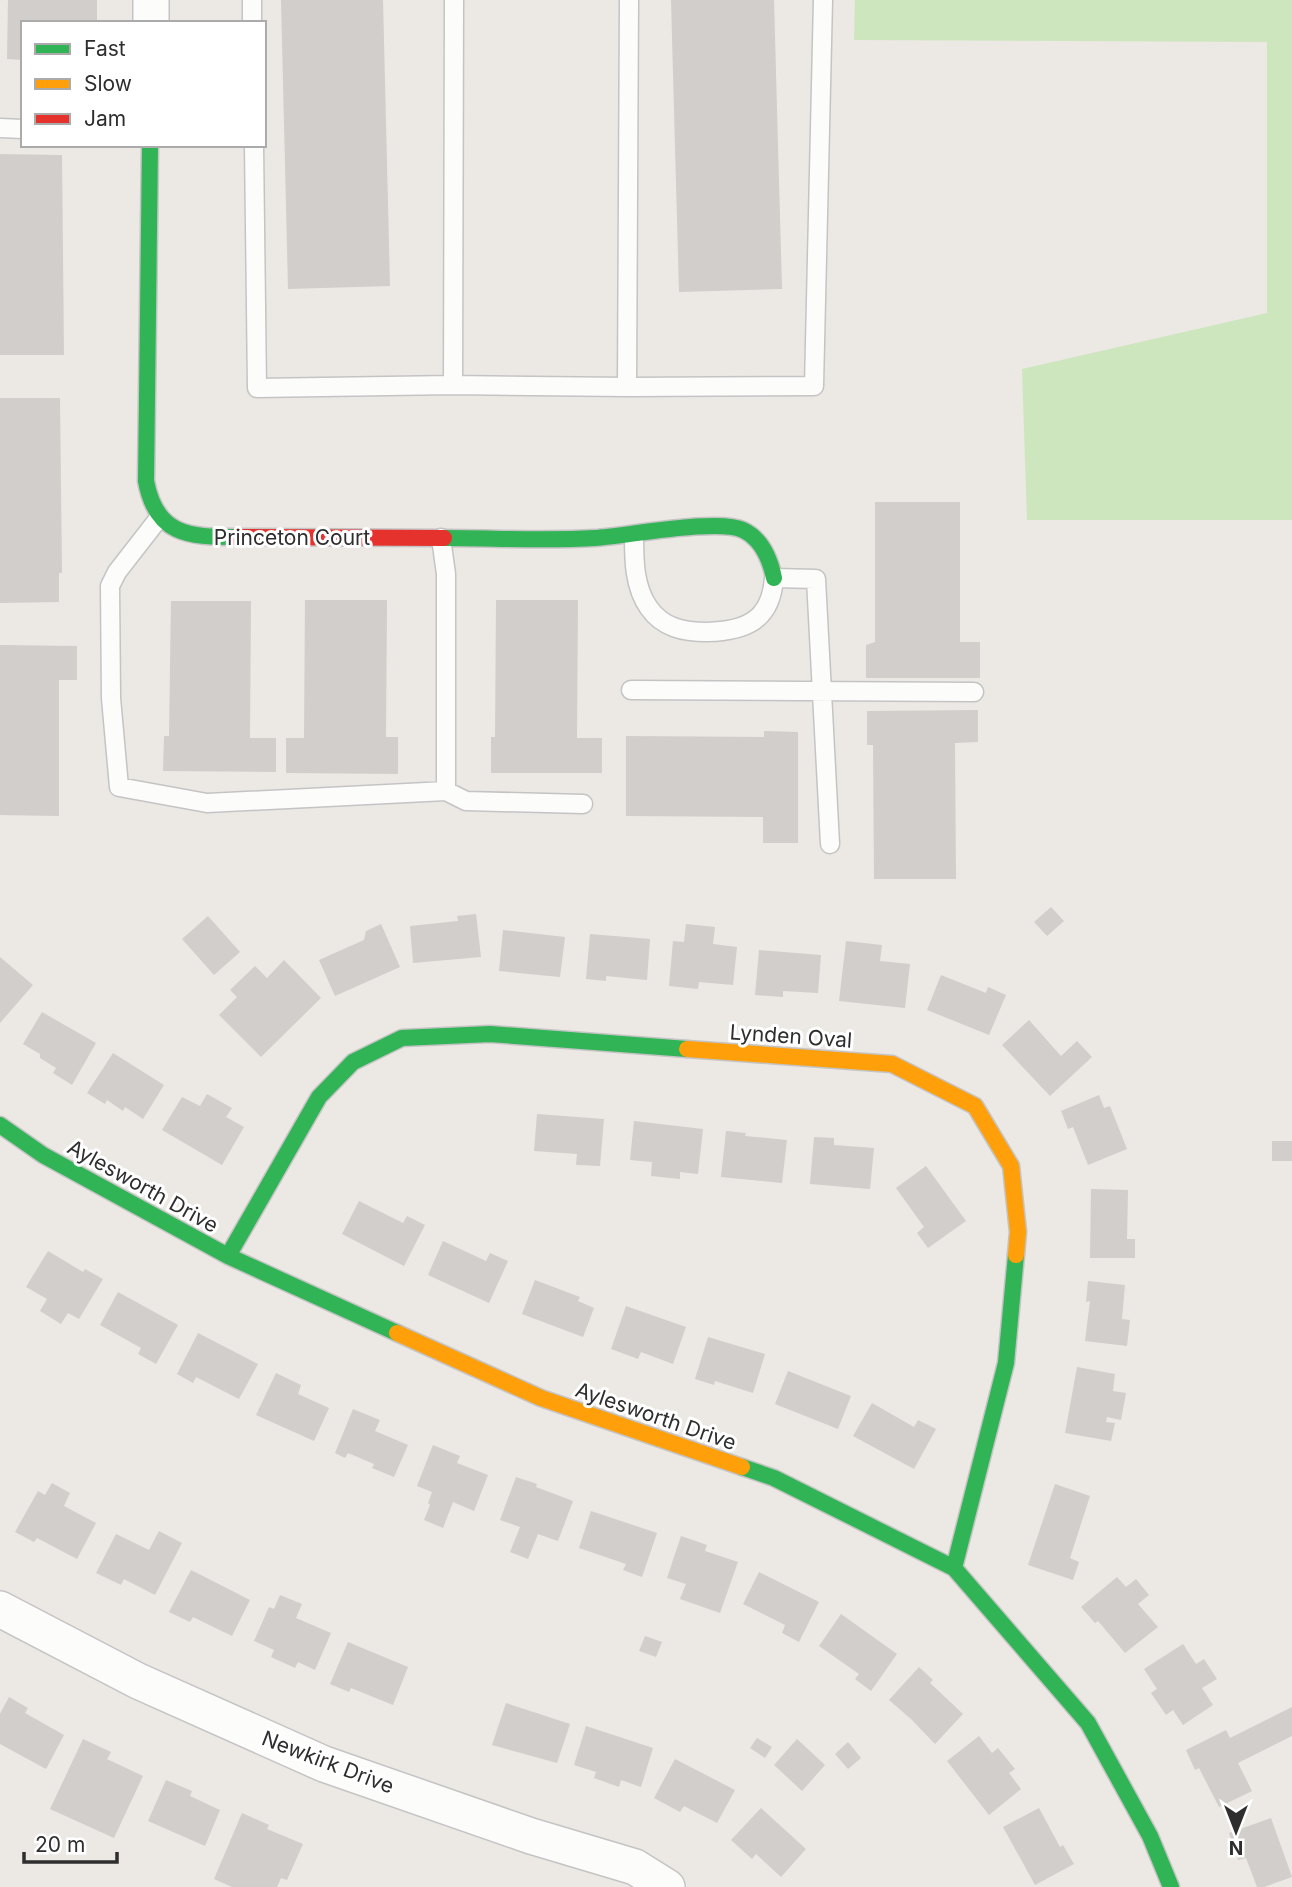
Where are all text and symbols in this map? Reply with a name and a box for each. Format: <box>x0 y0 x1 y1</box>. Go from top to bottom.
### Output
legend <box>21 21 266 147</box>
text: Fast <box>84 36 126 61</box>
text: Slow <box>84 71 132 96</box>
text: Jam <box>84 106 126 131</box>
street label: Princeton Court <box>214 525 370 550</box>
street label: Lynden Oval <box>729 1019 853 1053</box>
street label: Aylesworth Drive <box>63 1134 223 1238</box>
street label: Aylesworth Drive <box>572 1377 740 1455</box>
street label: Newkirk Drive <box>259 1725 397 1799</box>
north arrow <box>1201 1796 1271 1866</box>
scale bar <box>24 1820 117 1864</box>
text: 20 m <box>35 1832 85 1857</box>
text: N <box>1229 1836 1243 1859</box>

